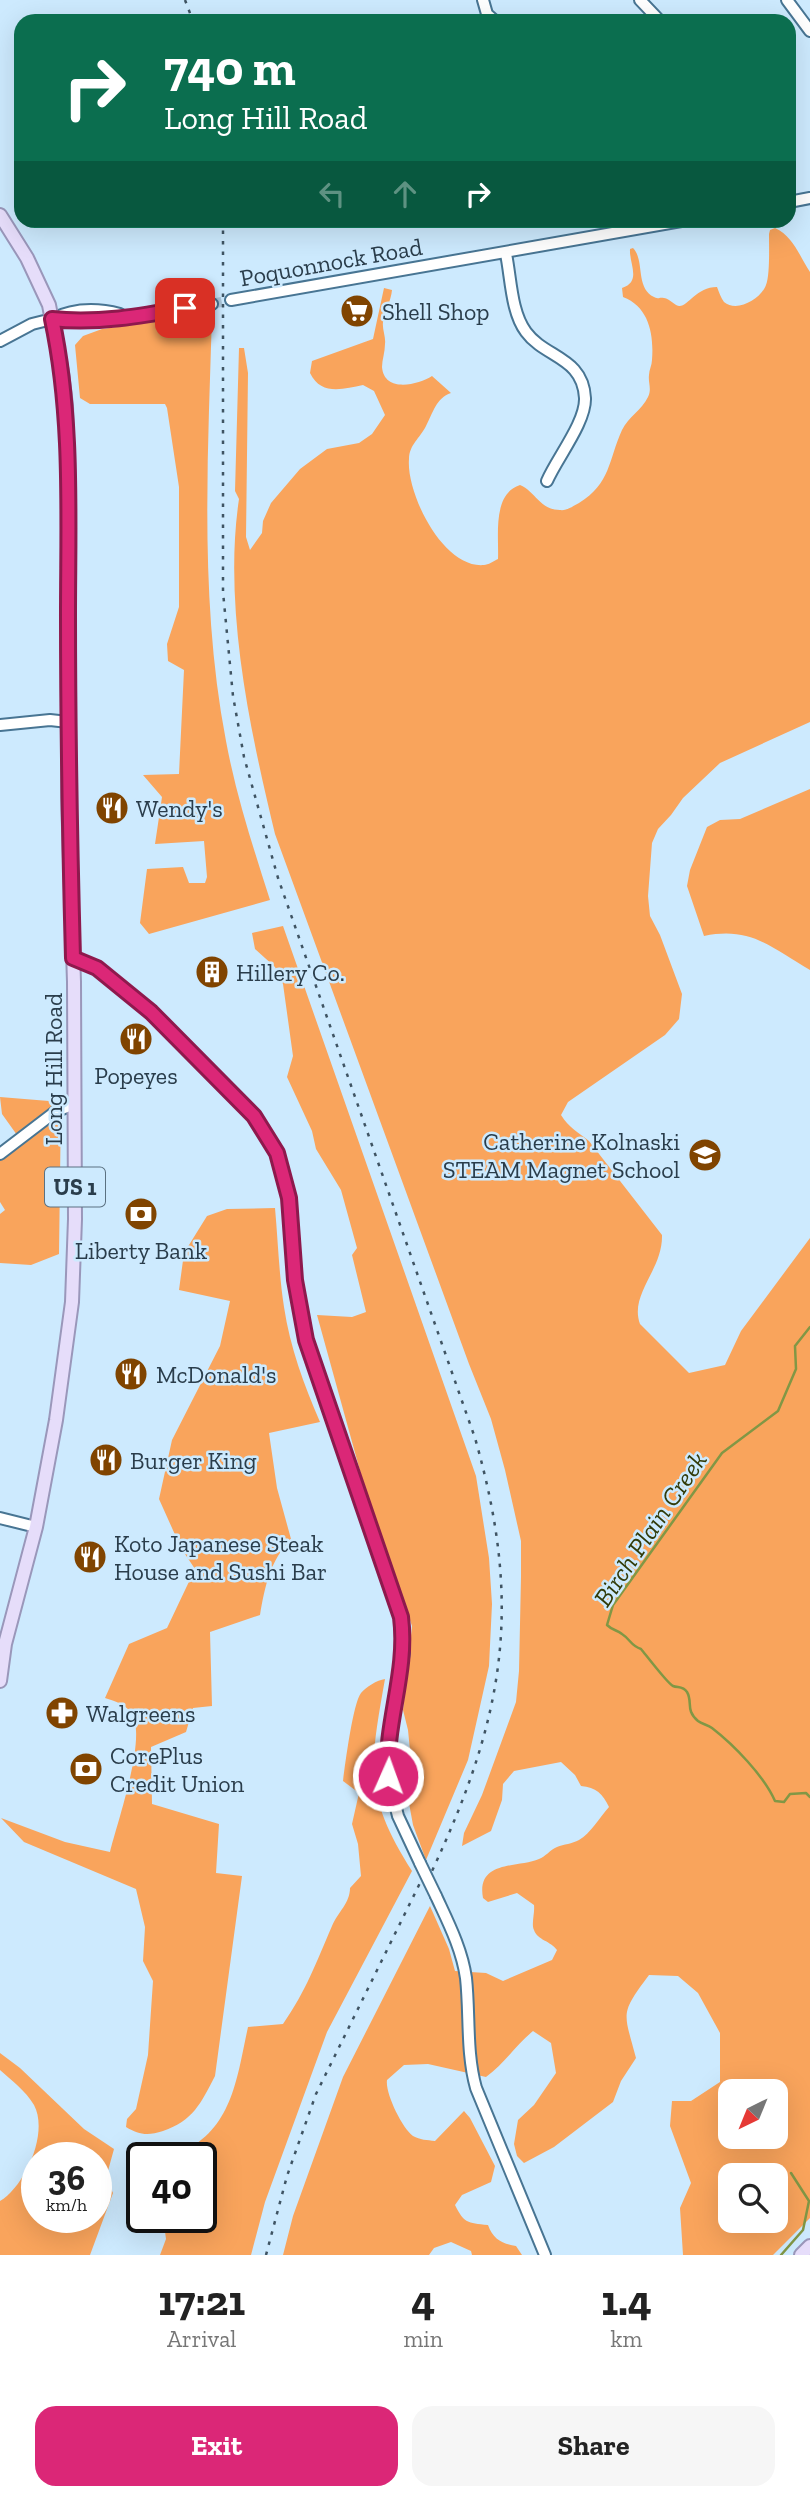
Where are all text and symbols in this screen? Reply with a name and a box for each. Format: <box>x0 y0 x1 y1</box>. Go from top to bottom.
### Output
text: 740 m <box>164 39 296 98</box>
icon: right <box>49 42 140 133</box>
text: Long Hill Road <box>164 99 367 137</box>
icon: left <box>313 175 351 213</box>
icon: ahead <box>386 175 424 213</box>
icon: right <box>459 175 497 213</box>
street label: Poquonnock Road <box>238 232 424 292</box>
pin <box>155 278 215 338</box>
icon: arrive <box>166 289 204 327</box>
supermarket icon: Shell Shop <box>338 292 376 330</box>
place label: Shell Shop <box>382 297 489 326</box>
restaurant icon: Wendy's <box>93 789 131 827</box>
place label: Wendy's <box>136 794 223 823</box>
building icon: Hillery Co. <box>193 953 231 991</box>
place label: Hillery Co. <box>236 958 345 987</box>
street label: Long Hill Road <box>39 993 68 1145</box>
restaurant icon: Popeyes <box>117 1020 155 1058</box>
place label: Popeyes <box>94 1061 178 1090</box>
place label: Catherine Kolnaski STEAM Magnet School <box>443 1127 680 1184</box>
school or university icon: Catherine Kolnaski STEAM Magnet School <box>686 1136 724 1174</box>
road number: US 1 <box>45 1168 105 1206</box>
bank icon: Liberty Bank <box>122 1195 160 1233</box>
place label: Liberty Bank <box>75 1236 208 1265</box>
restaurant icon: McDonald's <box>112 1355 150 1393</box>
place label: McDonald's <box>156 1360 276 1389</box>
restaurant icon: Burger King <box>87 1441 125 1479</box>
place label: Burger King <box>130 1446 257 1475</box>
water label: Birch Plain Creek <box>586 1446 714 1612</box>
place label: Koto Japanese Steak House and Sushi Bar <box>114 1529 327 1586</box>
restaurant icon: Koto Japanese Steak House and Sushi Bar <box>71 1538 109 1576</box>
pharmacy icon: Walgreens <box>43 1694 81 1732</box>
place label: Walgreens <box>86 1699 195 1728</box>
position arrow <box>351 1739 425 1813</box>
place label: CorePlus Credit Union <box>110 1741 245 1798</box>
bank icon: CorePlus Credit Union <box>67 1750 105 1788</box>
north arrow <box>718 2079 788 2149</box>
map controls <box>718 2079 788 2233</box>
speed limit sign: 40 <box>126 2142 217 2233</box>
text: 36 <box>48 2157 85 2199</box>
button: search <box>718 2163 788 2233</box>
text: km/h <box>46 2194 87 2216</box>
text: 17:21 <box>158 2275 245 2326</box>
text: 4 <box>411 2275 435 2326</box>
text: 1.4 <box>601 2275 652 2326</box>
text: Arrival <box>167 2325 236 2353</box>
text: min <box>403 2325 443 2353</box>
text: km <box>611 2325 642 2353</box>
button: Exit <box>35 2406 398 2486</box>
button: Share <box>412 2406 775 2486</box>

